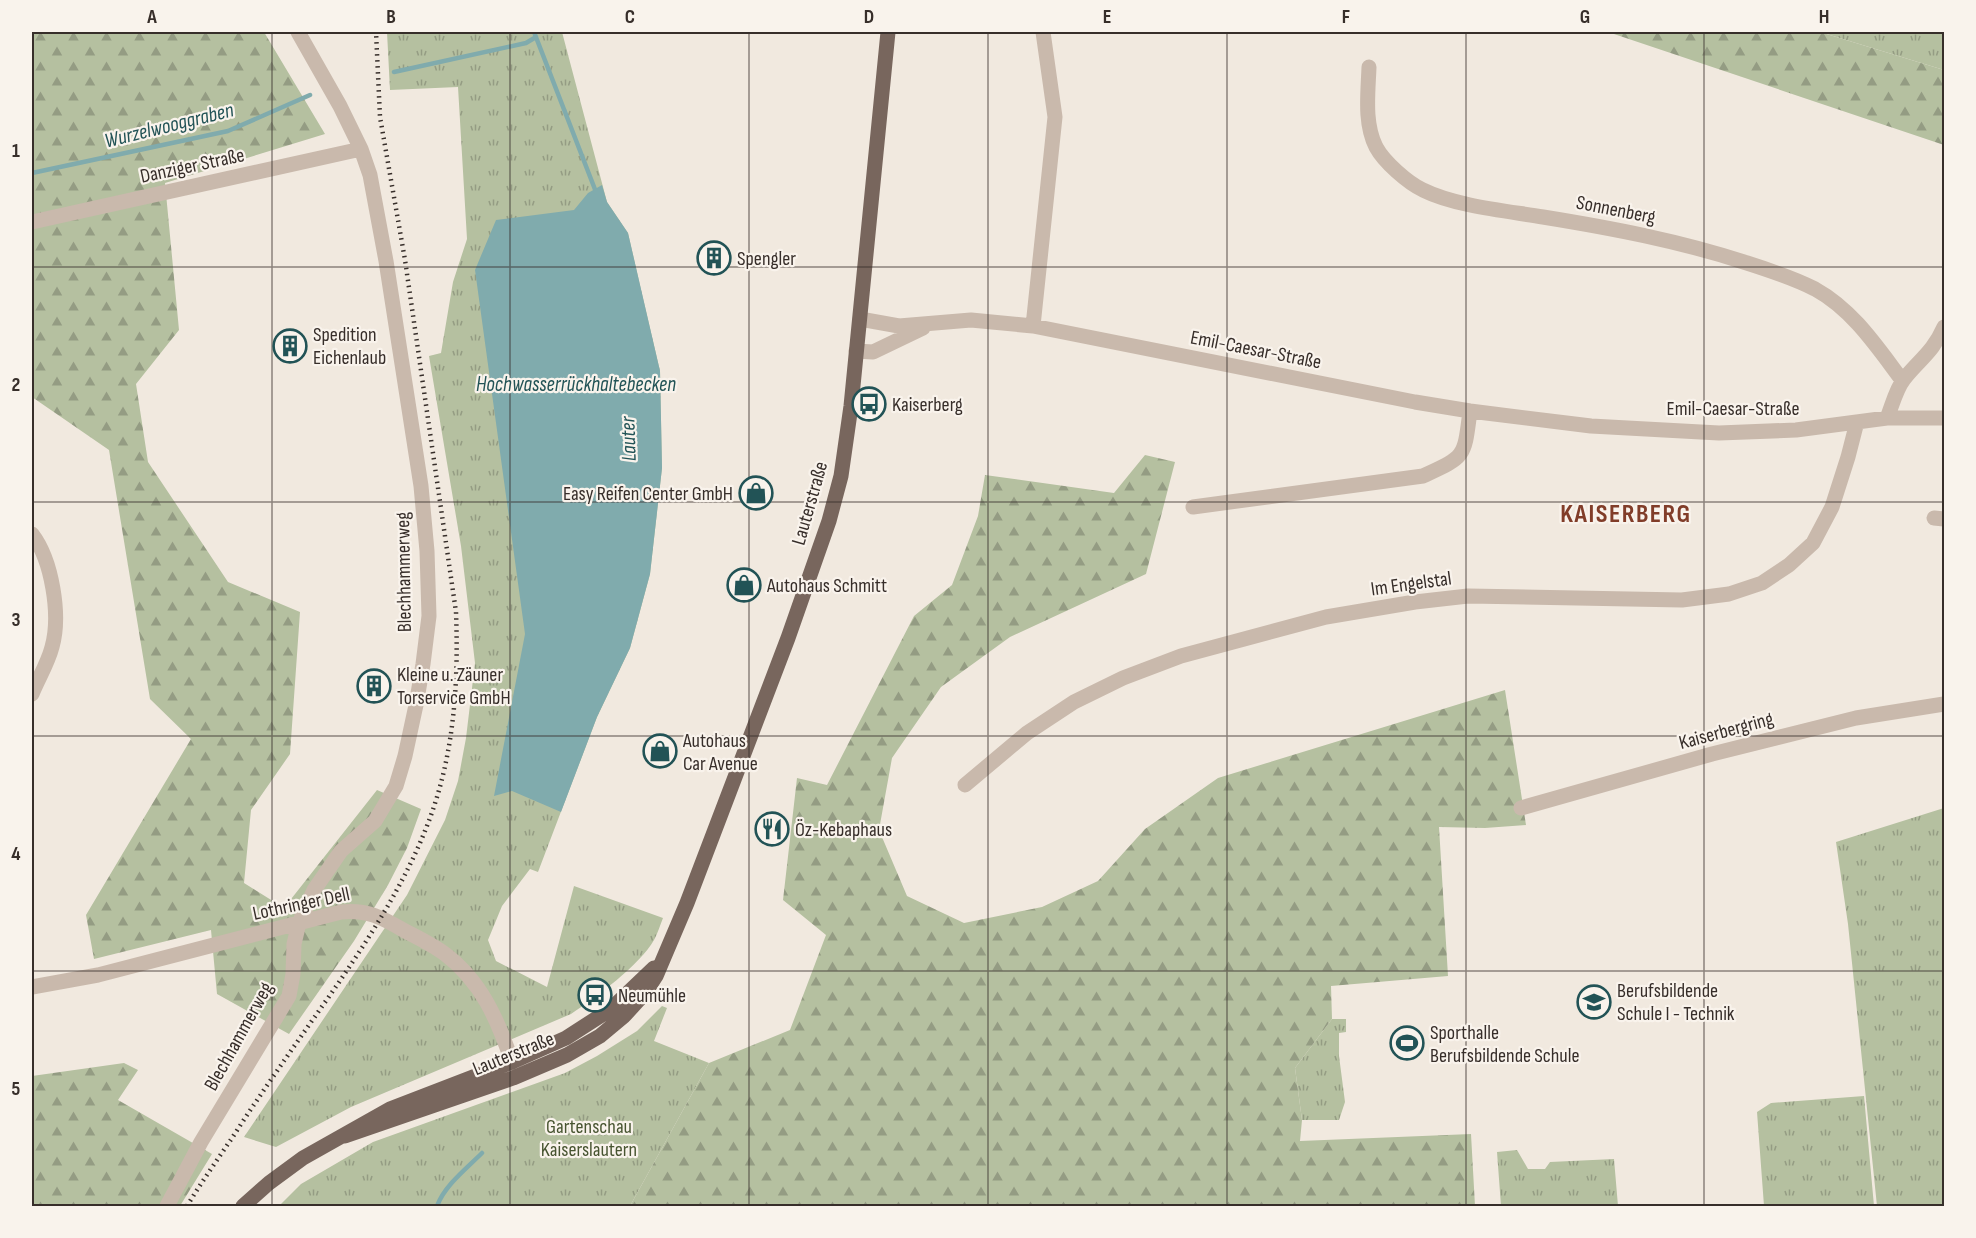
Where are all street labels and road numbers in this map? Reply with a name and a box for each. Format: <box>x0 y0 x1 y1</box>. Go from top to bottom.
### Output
street label: Danziger Straße <box>138 143 247 189</box>
street label: Sonnenberg <box>1574 191 1657 229</box>
street label: Emil-Caesar-Straße <box>1188 326 1323 374</box>
street label: Emil-Caesar-Straße <box>1667 397 1799 421</box>
street label: Lauterstraße <box>787 459 833 548</box>
street label: Blechhammerweg <box>391 512 417 632</box>
street label: Im Engelstal <box>1369 566 1453 602</box>
street label: Kaiserbergring <box>1676 707 1776 755</box>
street label: Lothringer Dell <box>251 882 352 926</box>
street label: Blechhammerweg <box>199 978 279 1095</box>
street label: Lauterstraße <box>469 1027 558 1081</box>

